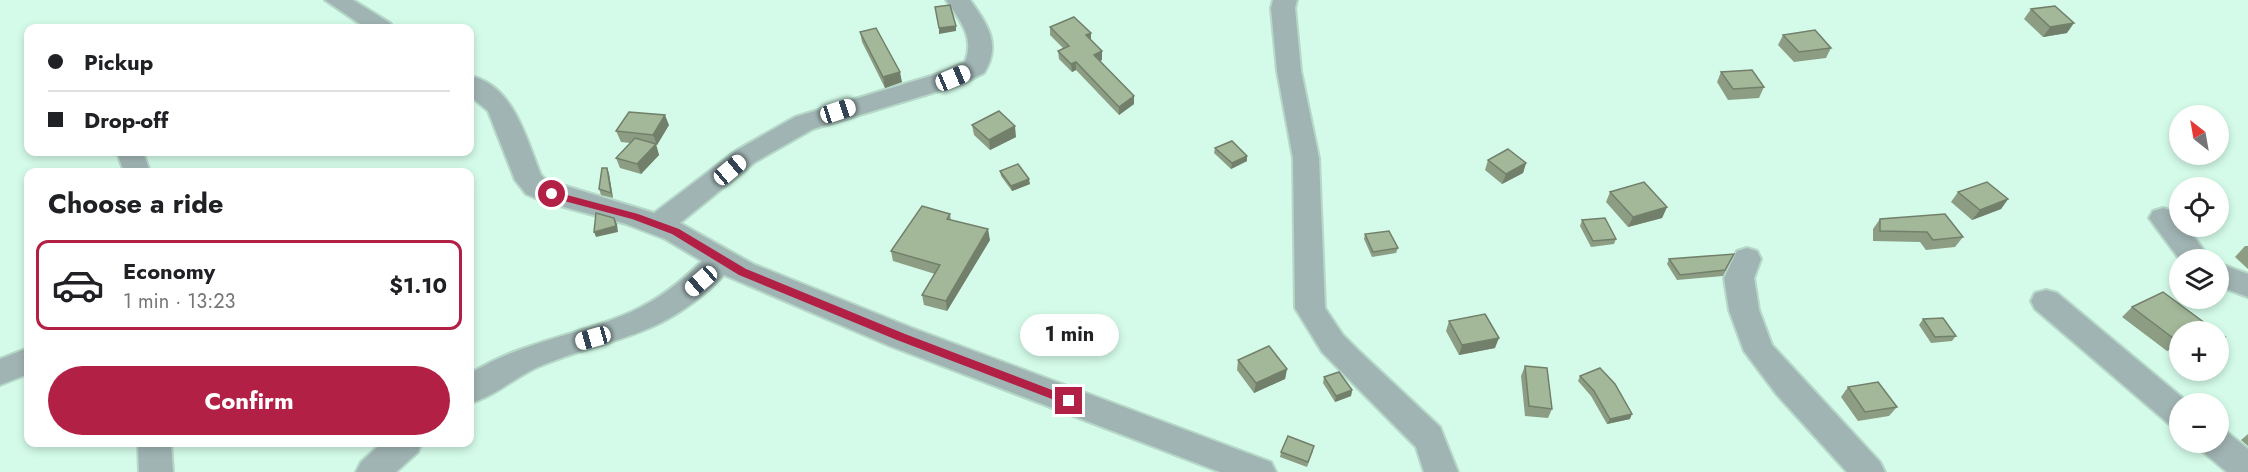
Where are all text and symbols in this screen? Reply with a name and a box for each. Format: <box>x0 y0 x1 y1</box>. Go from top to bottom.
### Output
text: Pickup <box>84 46 153 78</box>
car <box>933 63 973 93</box>
car <box>818 97 858 125</box>
text: Drop-off <box>84 104 168 136</box>
north arrow <box>2169 105 2229 165</box>
map controls <box>2169 105 2229 453</box>
car <box>710 152 750 188</box>
button: locate <box>2169 177 2229 237</box>
route start <box>538 180 565 207</box>
text: Choose a ride <box>48 184 223 223</box>
button: layers <box>2169 249 2229 309</box>
text: Economy <box>123 255 215 287</box>
icon: car <box>51 258 105 312</box>
car <box>682 262 720 300</box>
text: $1.10 <box>389 269 447 301</box>
text: 1 min · 13:23 <box>123 287 236 316</box>
callout: 1 min <box>1020 314 1118 356</box>
text: 1 min <box>1045 320 1094 349</box>
button: + <box>2169 321 2229 381</box>
car <box>573 324 613 352</box>
button: Confirm <box>48 366 450 435</box>
route end <box>1055 387 1082 414</box>
button: − <box>2169 393 2229 453</box>

